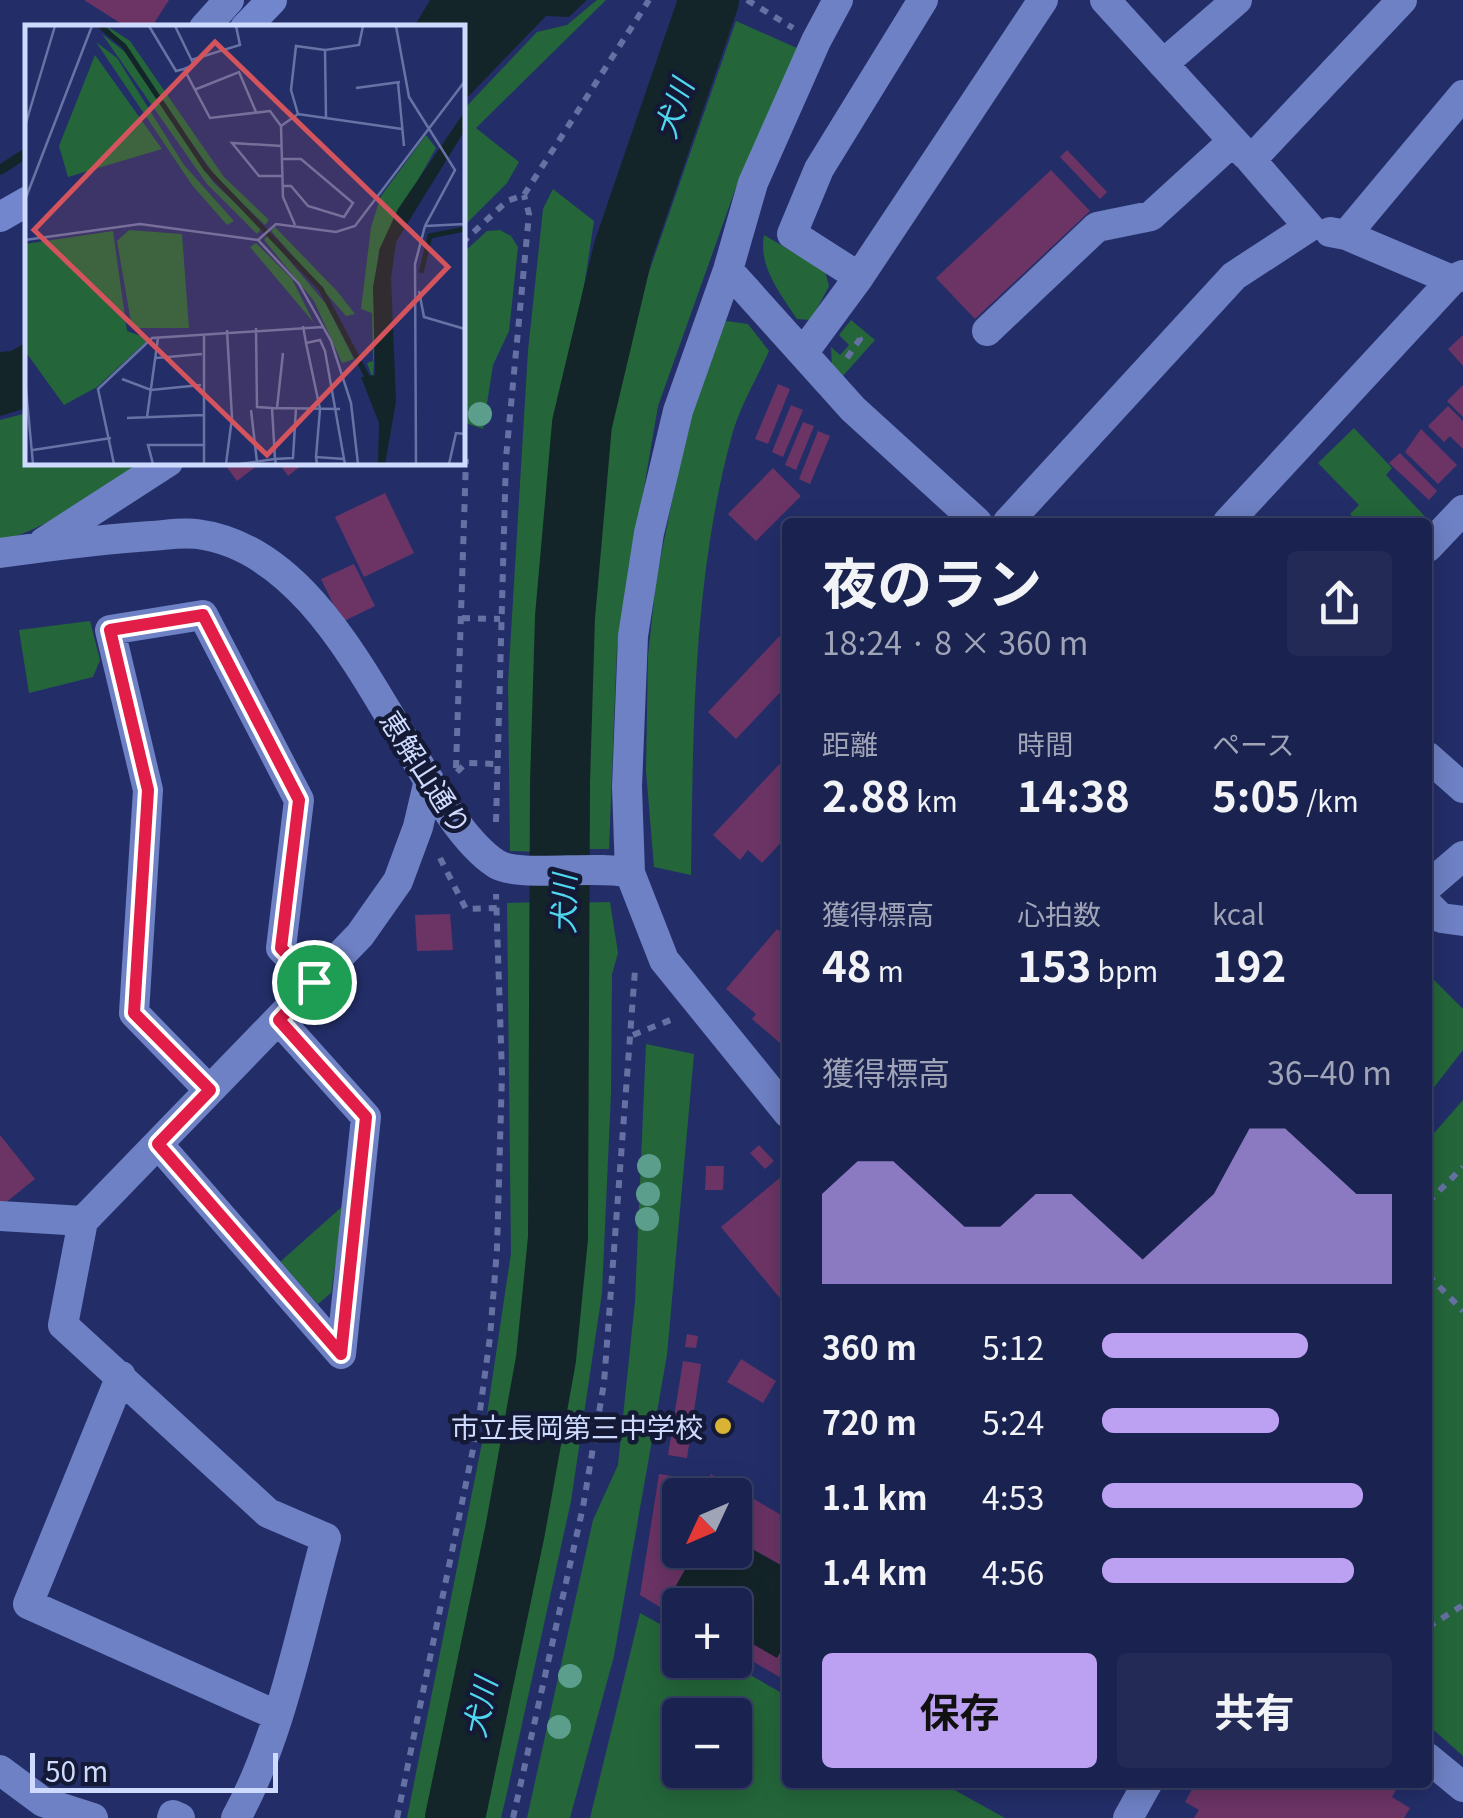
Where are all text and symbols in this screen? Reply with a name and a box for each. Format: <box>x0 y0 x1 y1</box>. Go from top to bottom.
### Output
inset map <box>25 25 465 465</box>
water label: 犬川 <box>641 70 704 144</box>
text: 夜のラン <box>822 540 1042 620</box>
button: share <box>1287 551 1392 656</box>
text: 18:24 · 8 × 360 m <box>822 618 1088 664</box>
street label: 恵解山通り <box>372 702 482 842</box>
text: 距離 <box>822 723 878 763</box>
text: 時間 <box>1017 723 1073 763</box>
text: ペース <box>1212 723 1295 763</box>
text: 2.88 <box>822 763 910 824</box>
text: 14:38 <box>1017 763 1130 824</box>
text: 5:05 <box>1212 763 1300 824</box>
text: km <box>910 780 958 820</box>
text: /km <box>1300 780 1359 820</box>
water label: 犬川 <box>539 871 585 934</box>
text: 獲得標高 <box>822 893 934 933</box>
text: 心拍数 <box>1017 893 1101 933</box>
text: kcal <box>1212 893 1264 933</box>
text: 48 <box>822 933 872 994</box>
text: 153 <box>1017 933 1091 994</box>
text: 192 <box>1212 933 1286 994</box>
pin <box>272 940 357 1025</box>
text: m <box>872 950 904 990</box>
text: bpm <box>1091 950 1158 990</box>
icon: arrive <box>287 955 342 1010</box>
text: 獲得標高 <box>822 1048 950 1094</box>
text: 36–40 m <box>1267 1048 1392 1094</box>
text: 360 m <box>822 1323 917 1369</box>
text: 5:12 <box>982 1323 1044 1369</box>
text: 720 m <box>822 1398 917 1444</box>
text: 5:24 <box>982 1398 1044 1444</box>
place label: 市立長岡第三中学校 <box>451 1406 703 1446</box>
marker: 市立長岡第三中学校 <box>712 1415 734 1437</box>
text: 1.1 km <box>822 1473 928 1519</box>
text: 4:53 <box>982 1473 1044 1519</box>
north arrow <box>662 1478 752 1568</box>
map controls <box>662 1478 752 1788</box>
text: 1.4 km <box>822 1548 928 1594</box>
text: 4:56 <box>982 1548 1044 1594</box>
button: + <box>662 1588 752 1678</box>
button: 保存 <box>822 1653 1097 1768</box>
button: 共有 <box>1117 1653 1392 1768</box>
water label: 犬川 <box>450 1670 506 1741</box>
button: − <box>662 1698 752 1788</box>
scale bar <box>30 1748 278 1792</box>
text: 50 m <box>45 1750 108 1790</box>

